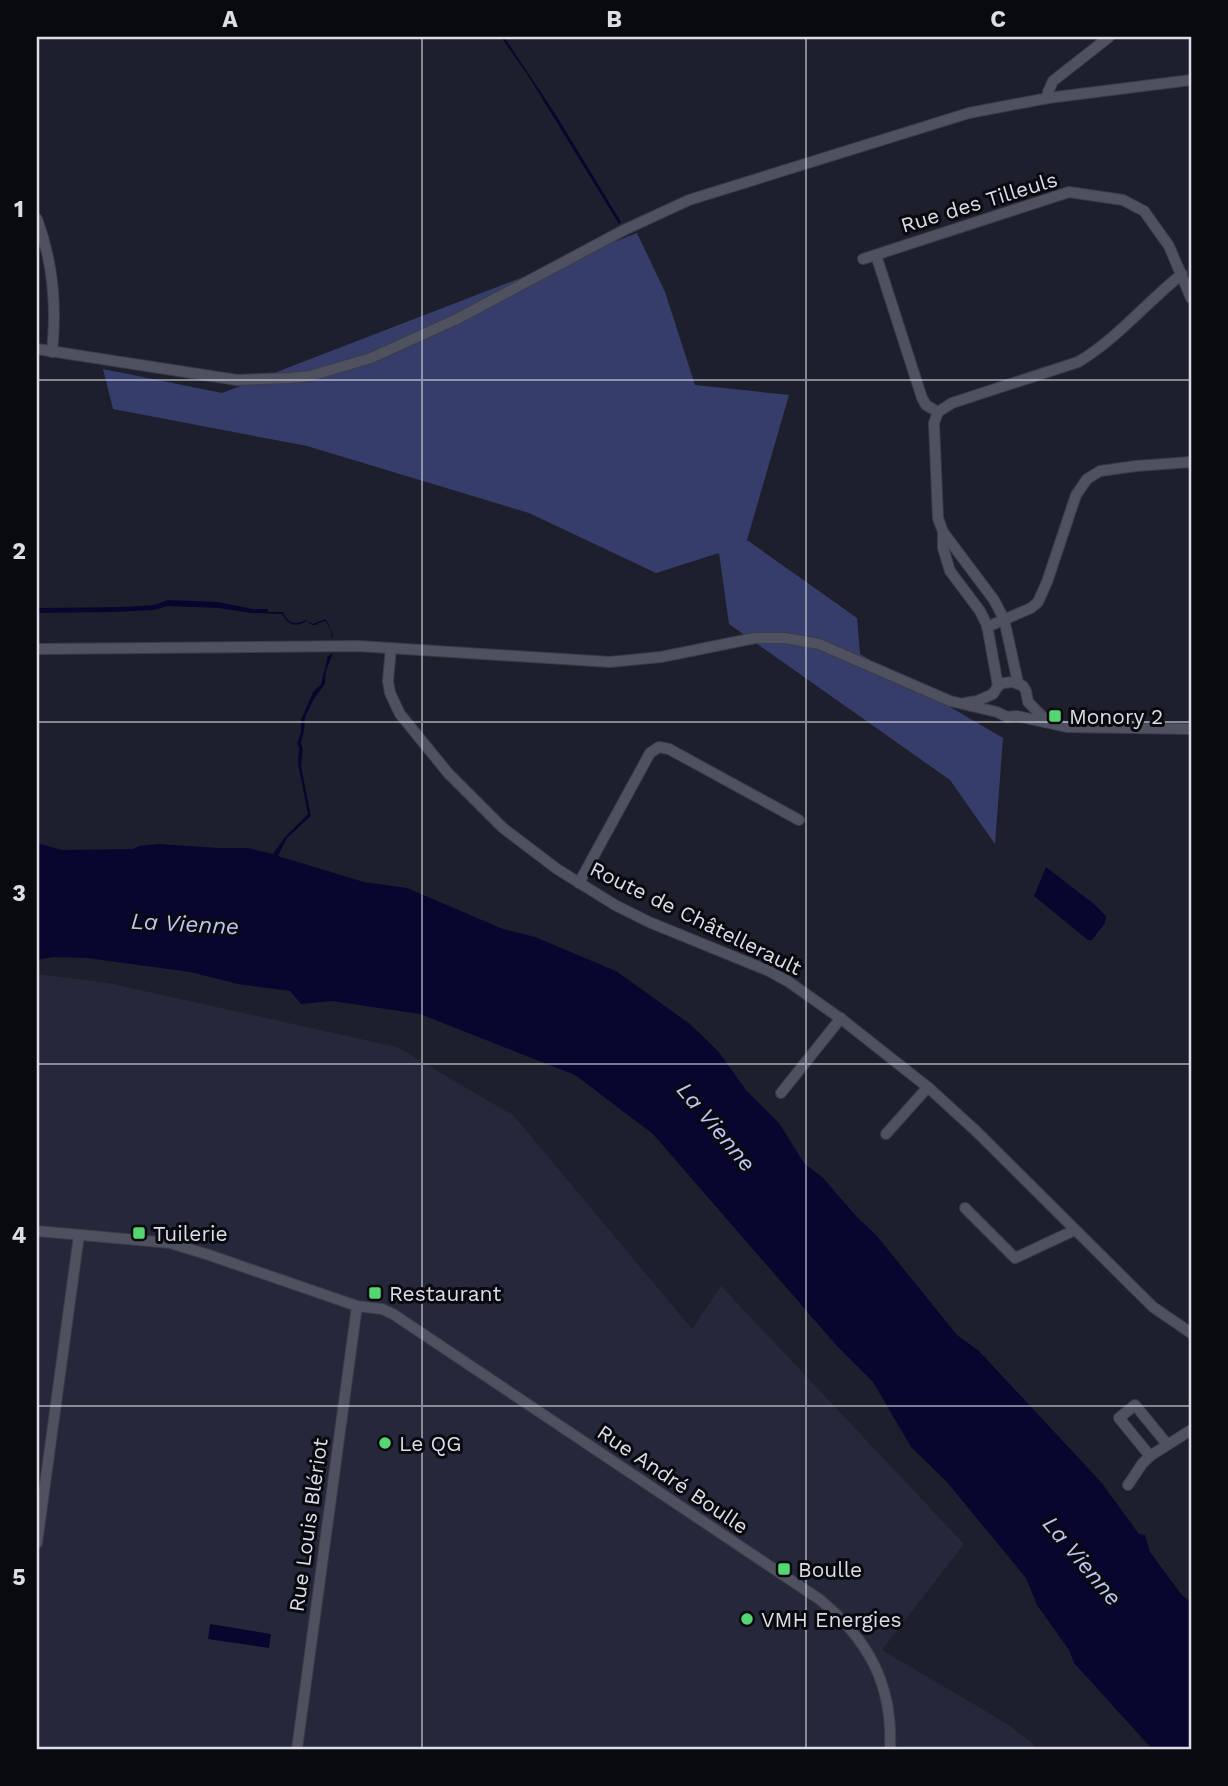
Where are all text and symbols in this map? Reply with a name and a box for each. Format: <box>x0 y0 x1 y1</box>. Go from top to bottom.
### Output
text: A <box>222 6 238 33</box>
text: B <box>606 6 622 33</box>
text: C <box>990 6 1006 33</box>
street label: Rue des Tilleuls <box>898 166 1060 238</box>
text: 1 <box>14 196 24 223</box>
text: 2 <box>12 538 26 565</box>
place label: Monory 2 <box>1069 704 1163 729</box>
marker: Monory 2 <box>1047 708 1063 724</box>
street label: Route de Châtellerault <box>586 856 806 980</box>
text: 3 <box>12 880 26 907</box>
water label: La Vienne <box>130 908 240 940</box>
water label: La Vienne <box>671 1077 761 1177</box>
place label: Tuilerie <box>153 1221 228 1246</box>
text: 4 <box>12 1222 27 1249</box>
marker: Tuilerie <box>131 1225 147 1241</box>
place label: Restaurant <box>389 1281 501 1306</box>
marker: Restaurant <box>367 1285 383 1301</box>
street label: Rue André Boulle <box>593 1419 753 1539</box>
place label: Le QG <box>399 1431 461 1456</box>
marker: Le QG <box>377 1435 393 1451</box>
street label: Rue Louis Blériot <box>283 1436 333 1613</box>
water label: La Vienne <box>1037 1511 1127 1611</box>
place label: Boulle <box>798 1557 862 1582</box>
marker: Boulle <box>776 1561 792 1577</box>
text: 5 <box>12 1564 26 1591</box>
place label: VMH Energies <box>761 1607 902 1632</box>
marker: VMH Energies <box>739 1611 755 1627</box>

